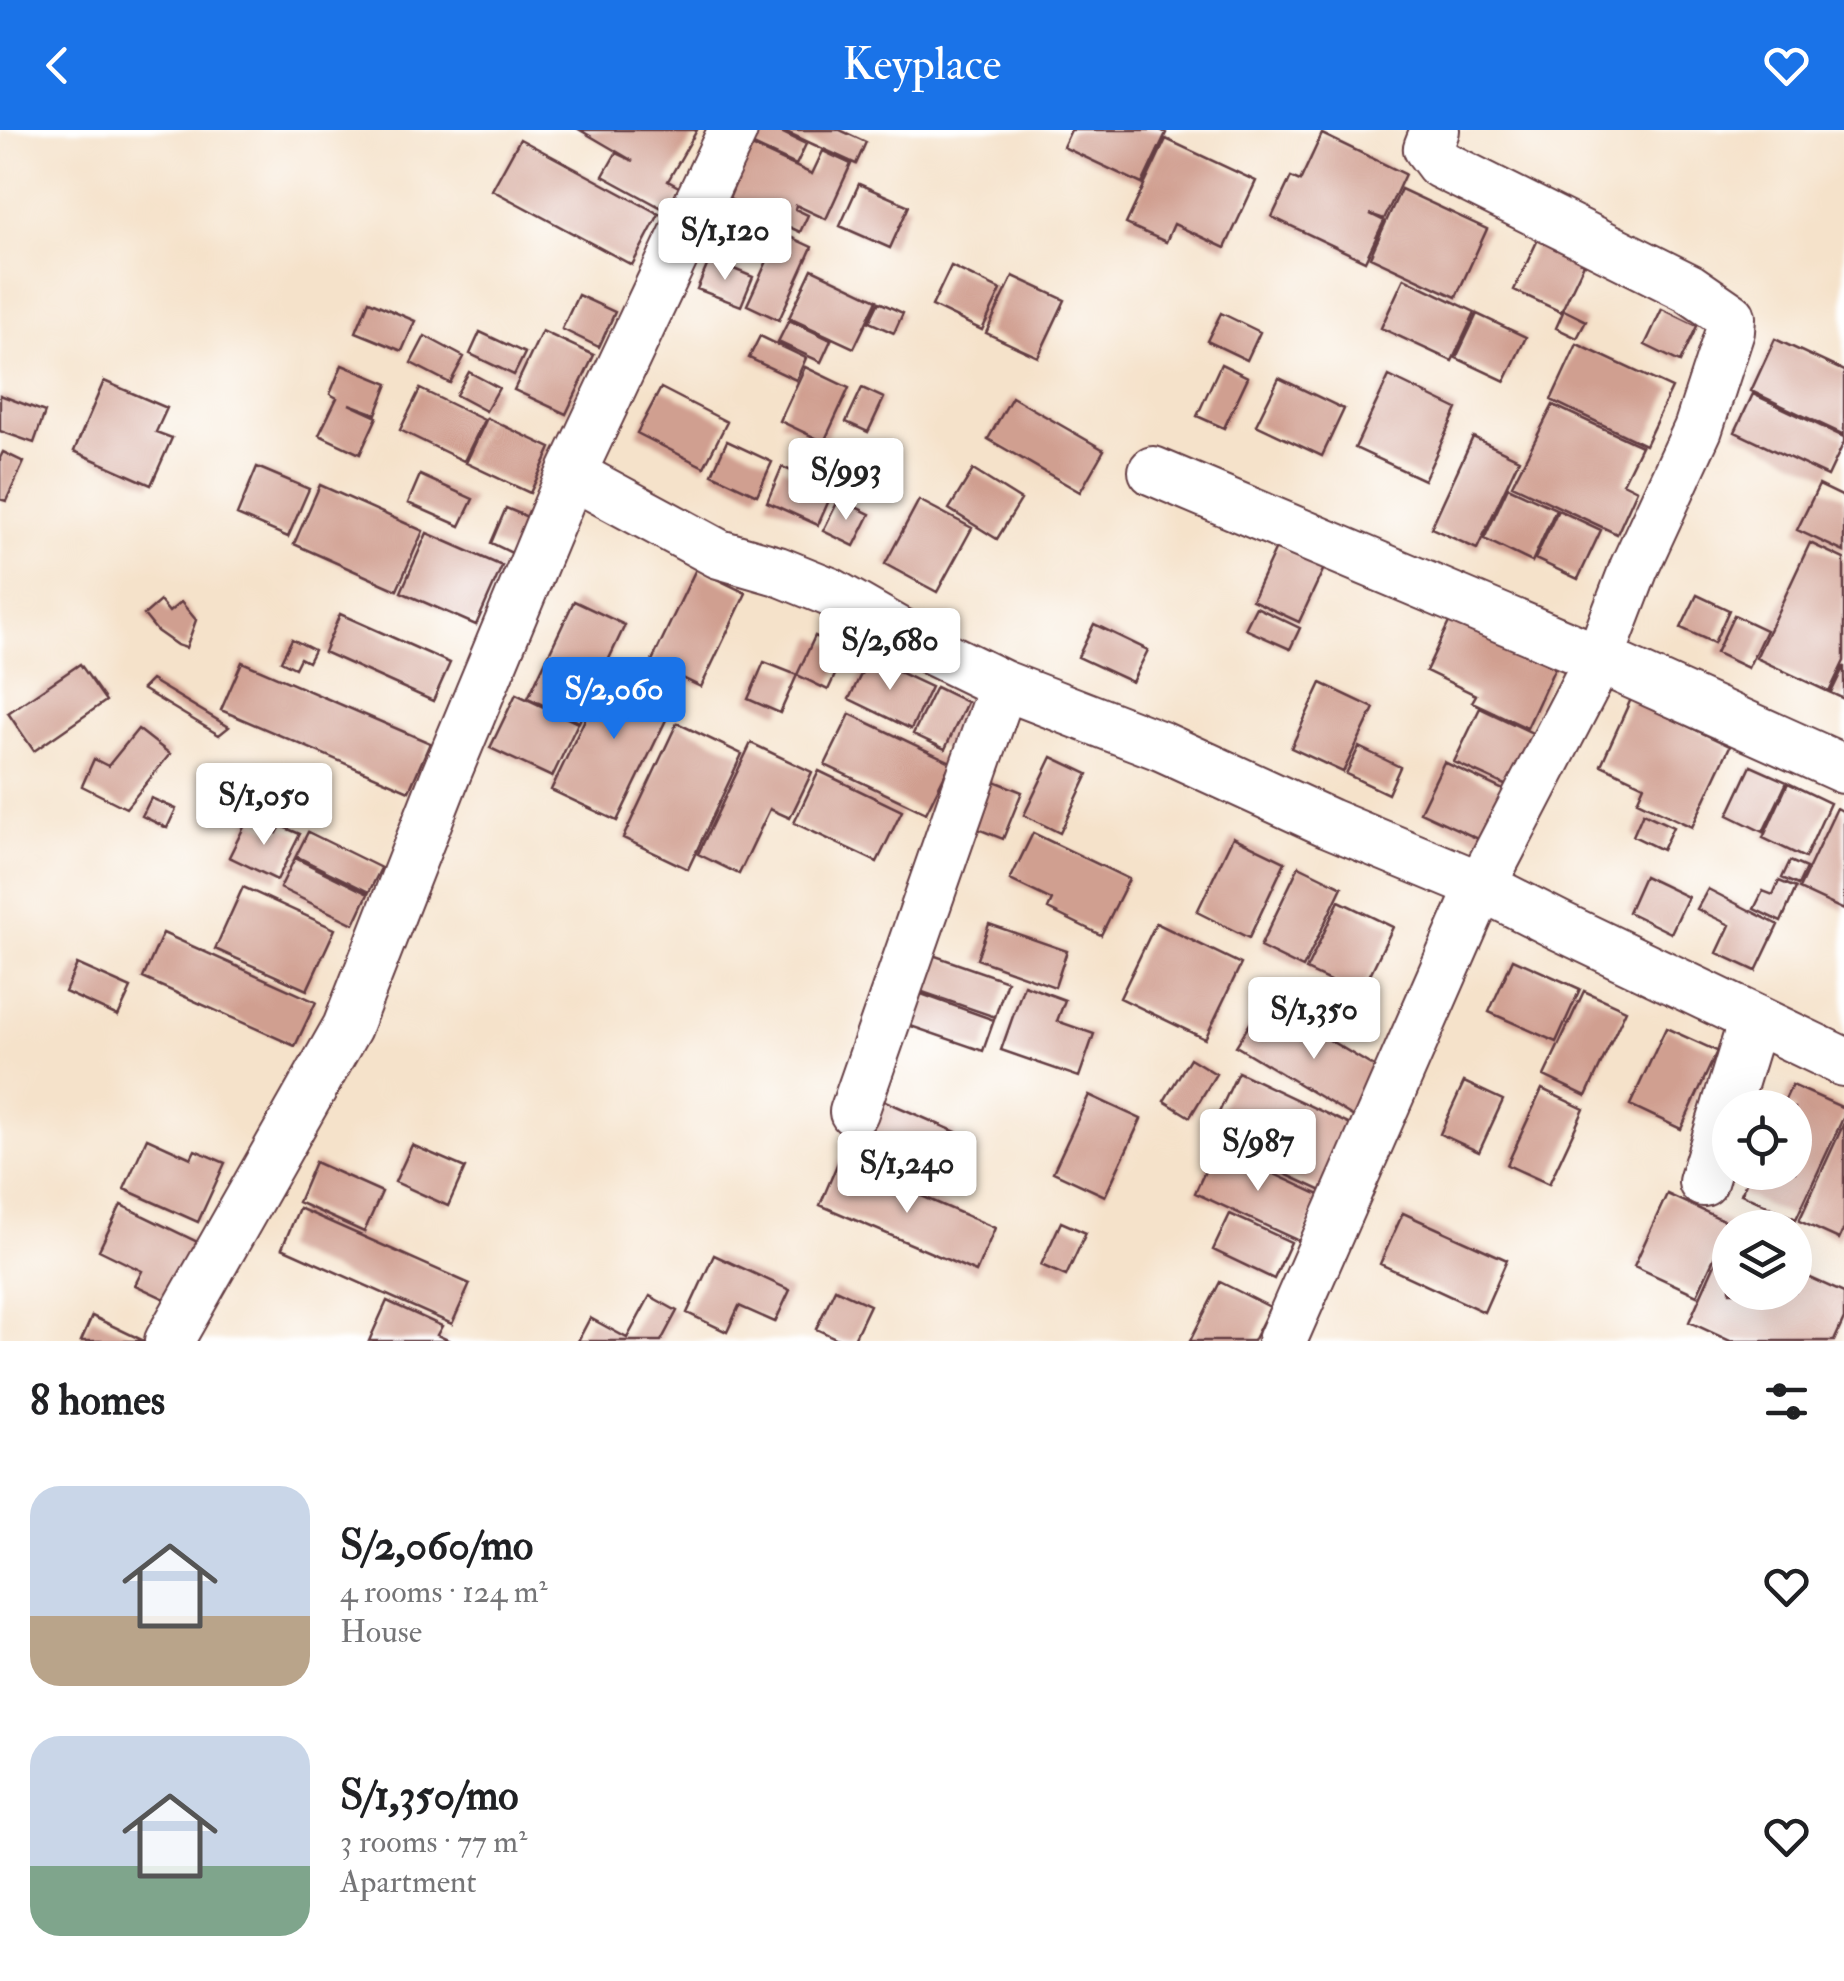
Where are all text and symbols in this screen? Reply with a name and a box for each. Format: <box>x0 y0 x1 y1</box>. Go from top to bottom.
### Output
text: Keyplace <box>843 37 1001 93</box>
icon: back <box>30 38 85 93</box>
icon: heart <box>1759 38 1814 93</box>
pin: S/1,120 <box>633 198 817 283</box>
text: S/1,120 <box>680 210 770 250</box>
pin: S/993 <box>776 438 916 523</box>
text: S/993 <box>810 450 882 490</box>
pin: S/2,680 <box>798 608 982 693</box>
text: S/2,680 <box>841 620 939 660</box>
pin: S/2,060 <box>522 657 706 742</box>
text: S/2,060 <box>565 669 663 709</box>
pin: S/1,050 <box>172 763 356 848</box>
text: S/1,050 <box>218 775 310 815</box>
pin: S/1,350 <box>1222 977 1406 1062</box>
text: S/1,350 <box>1270 989 1358 1029</box>
map controls <box>1712 1090 1812 1310</box>
button: locate <box>1712 1090 1812 1190</box>
pin: S/987 <box>1188 1109 1328 1194</box>
text: S/987 <box>1222 1121 1294 1161</box>
pin: S/1,240 <box>815 1131 999 1216</box>
text: S/1,240 <box>860 1143 955 1183</box>
button: layers <box>1712 1210 1812 1310</box>
icon: filters <box>1759 1374 1814 1429</box>
text: 8 homes <box>30 1375 165 1427</box>
text: S/2,060/mo <box>340 1520 533 1572</box>
icon: home <box>110 1526 230 1646</box>
icon: heart <box>1759 1559 1814 1614</box>
text: 4 rooms · 124 m² <box>340 1572 548 1612</box>
text: House <box>340 1612 422 1652</box>
text: S/1,350/mo <box>340 1770 519 1822</box>
icon: home <box>110 1776 230 1896</box>
icon: heart <box>1759 1809 1814 1864</box>
text: 3 rooms · 77 m² <box>340 1822 527 1862</box>
text: Apartment <box>340 1862 477 1902</box>

